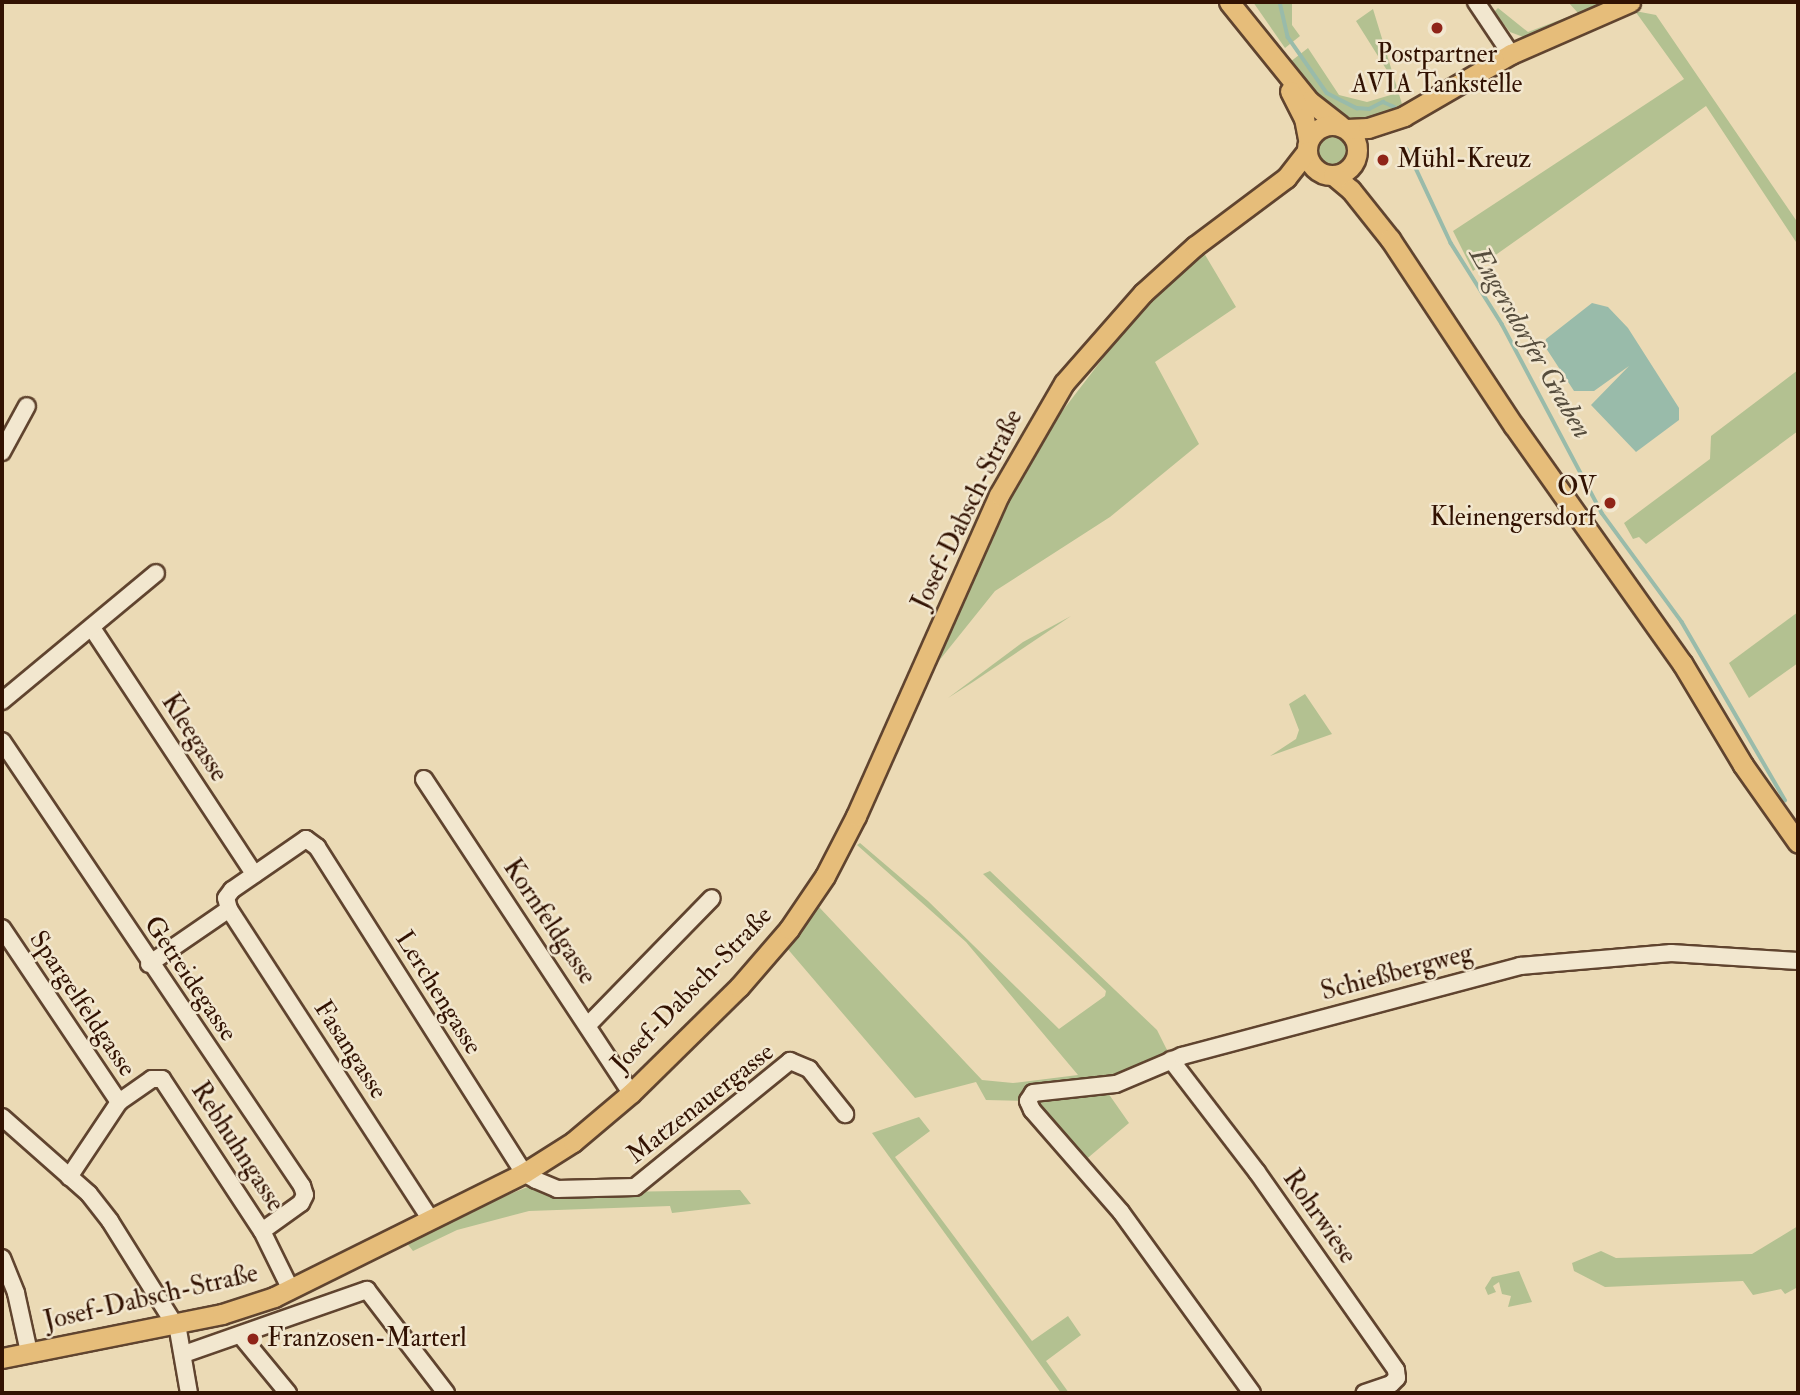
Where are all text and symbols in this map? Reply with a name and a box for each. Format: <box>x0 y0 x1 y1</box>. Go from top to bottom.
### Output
marker: Postpartner AVIA Tankstelle <box>1429 20 1445 36</box>
place label: Postpartner AVIA Tankstelle <box>1352 39 1522 100</box>
place label: Mühl-Kreuz <box>1397 144 1531 176</box>
marker: Mühl-Kreuz <box>1375 152 1391 168</box>
water label: Engersdorfer Graben <box>1462 241 1598 445</box>
street label: Josef-Dabsch-Straße <box>906 405 1030 615</box>
place label: OV Kleinengersdorf <box>1430 472 1596 534</box>
marker: OV Kleinengersdorf <box>1602 495 1618 511</box>
street label: Kleegasse <box>154 688 234 788</box>
street label: Kornfeldgasse <box>496 854 602 990</box>
street label: Josef-Dabsch-Straße <box>605 901 779 1079</box>
street label: Getreidegasse <box>137 910 243 1048</box>
street label: Spargelfeldgasse <box>22 925 142 1083</box>
street label: Lerchengasse <box>388 925 488 1061</box>
street label: Schießbergweg <box>1318 938 1476 1008</box>
street label: Fasangasse <box>307 995 393 1105</box>
street label: Matzenauergasse <box>621 1037 781 1171</box>
street label: Rebhuhngasse <box>184 1076 290 1218</box>
street label: Rohrwiese <box>1275 1164 1363 1270</box>
street label: Josef-Dabsch-Straße <box>41 1258 261 1338</box>
place label: Franzosen-Marterl <box>267 1323 467 1355</box>
marker: Franzosen-Marterl <box>245 1331 261 1347</box>

